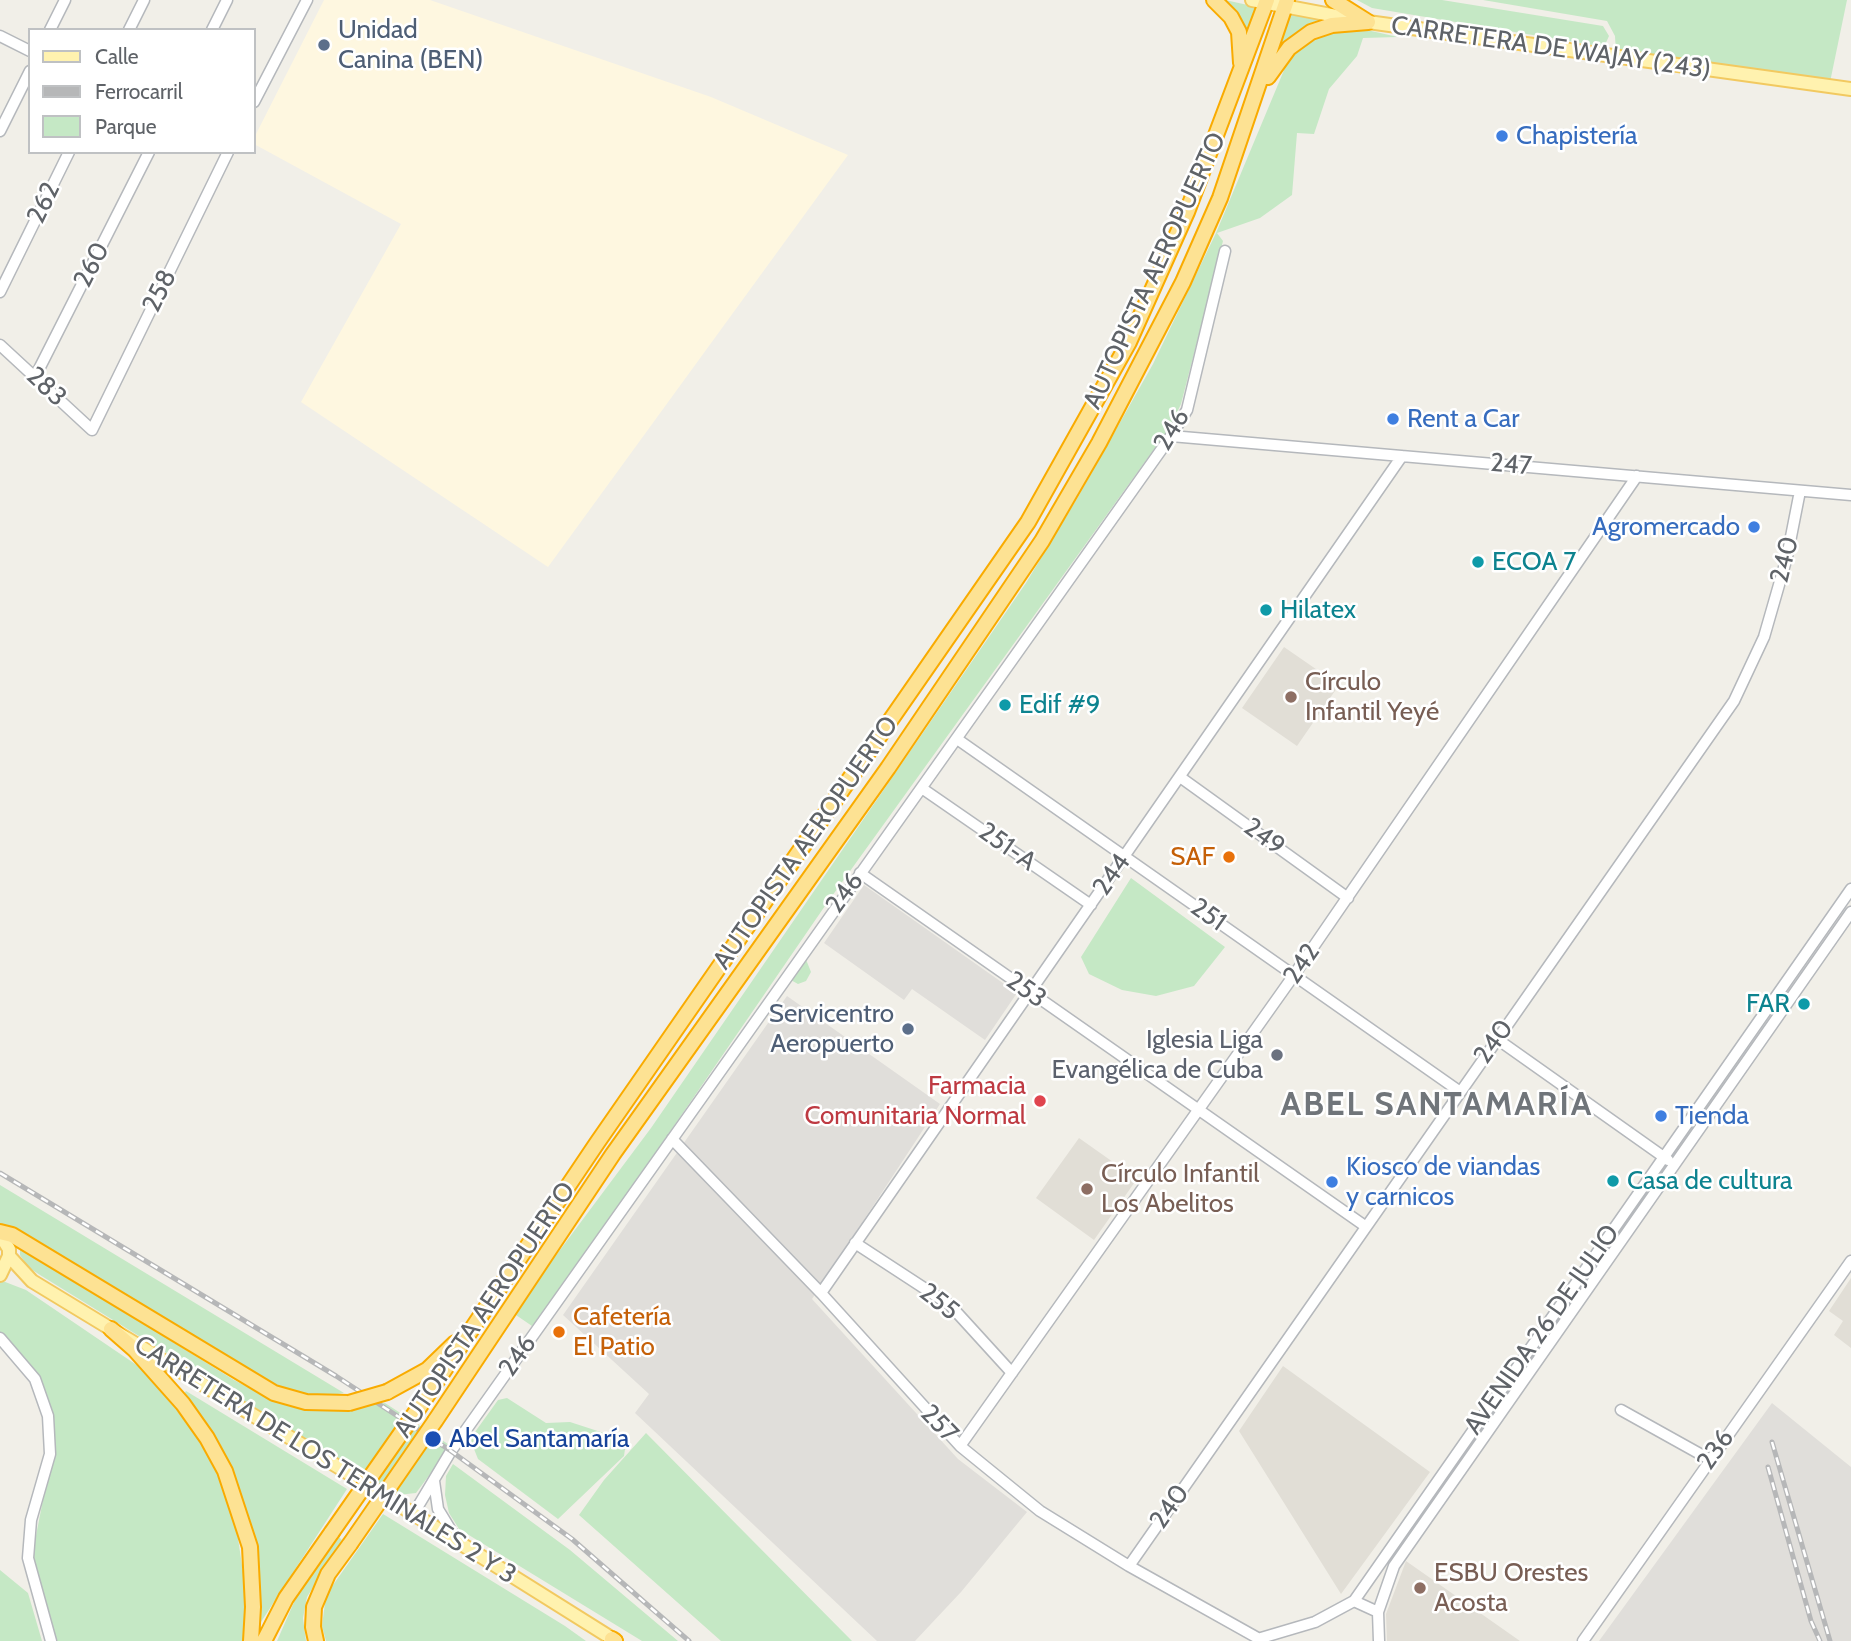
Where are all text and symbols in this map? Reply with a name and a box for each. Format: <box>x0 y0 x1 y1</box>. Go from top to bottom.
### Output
street label: CARRETERA DE WAJAY (243) <box>1389 10 1713 86</box>
place label: Unidad Canina (BEN) <box>338 14 483 76</box>
legend <box>28 28 256 154</box>
marker: Unidad Canina (BEN) <box>316 37 332 53</box>
text: Calle <box>95 44 139 69</box>
text: Ferrocarril <box>95 79 183 104</box>
text: Parque <box>95 114 157 139</box>
place label: Chapistería <box>1516 120 1638 152</box>
street label: AUTOPISTA AEROPUERTO <box>1077 128 1233 414</box>
marker: Chapistería <box>1494 128 1510 144</box>
street label: 262 <box>21 177 67 229</box>
street label: 260 <box>68 237 116 293</box>
street label: 258 <box>136 265 184 317</box>
street label: 283 <box>19 361 73 413</box>
street label: 246 <box>1147 403 1197 457</box>
place label: Rent a Car <box>1407 403 1519 435</box>
marker: Rent a Car <box>1385 411 1401 427</box>
street label: 247 <box>1489 448 1533 482</box>
place label: Agromercado <box>1592 511 1740 543</box>
marker: Agromercado <box>1746 519 1762 535</box>
street label: 240 <box>1764 534 1806 586</box>
place label: ECOA 7 <box>1492 546 1576 578</box>
marker: ECOA 7 <box>1470 554 1486 570</box>
place label: Hilatex <box>1280 594 1356 626</box>
marker: Hilatex <box>1258 602 1274 618</box>
place label: Círculo Infantil Yeyé <box>1305 666 1439 728</box>
place label: Edif #9 <box>1019 689 1100 721</box>
marker: Círculo Infantil Yeyé <box>1283 689 1299 705</box>
marker: Edif #9 <box>997 697 1013 713</box>
street label: AUTOPISTA AEROPUERTO <box>707 711 905 975</box>
street label: 249 <box>1237 812 1291 862</box>
street label: 251-A <box>972 816 1042 878</box>
place label: SAF <box>1170 841 1215 873</box>
street label: 244 <box>1087 848 1137 902</box>
marker: SAF <box>1221 849 1237 865</box>
street label: 246 <box>820 866 870 920</box>
street label: 251 <box>1184 892 1232 938</box>
street label: 242 <box>1277 938 1327 990</box>
street label: 253 <box>1000 965 1052 1015</box>
place label: FAR <box>1746 988 1790 1020</box>
marker: FAR <box>1796 996 1812 1012</box>
place label: Servicentro Aeropuerto <box>769 998 894 1060</box>
street label: 240 <box>1468 1014 1520 1070</box>
marker: Servicentro Aeropuerto <box>900 1021 916 1037</box>
place label: Iglesia Liga Evangélica de Cuba <box>1052 1024 1263 1086</box>
marker: Iglesia Liga Evangélica de Cuba <box>1269 1047 1285 1063</box>
place label: Farmacia Comunitaria Normal <box>804 1070 1026 1132</box>
district label: ABEL SANTAMARÍA <box>1282 1085 1592 1125</box>
marker: Farmacia Comunitaria Normal <box>1032 1093 1048 1109</box>
place label: Tienda <box>1675 1100 1749 1132</box>
marker: Tienda <box>1653 1108 1669 1124</box>
place label: Kiosco de viandas y carnicos <box>1346 1151 1540 1212</box>
place label: Círculo Infantil Los Abelitos <box>1101 1158 1259 1220</box>
place label: Casa de cultura <box>1627 1165 1793 1197</box>
marker: Casa de cultura <box>1605 1173 1621 1189</box>
marker: Kiosco de viandas y carnicos <box>1324 1174 1340 1190</box>
street label: AUTOPISTA AEROPUERTO <box>388 1176 582 1444</box>
marker: Círculo Infantil Los Abelitos <box>1079 1181 1095 1197</box>
street label: AVENIDA 26 DE JULIO <box>1458 1219 1626 1441</box>
street label: 255 <box>913 1277 965 1327</box>
place label: Cafetería El Patio <box>573 1301 671 1362</box>
marker: Cafetería El Patio <box>551 1324 567 1340</box>
street label: CARRETERA DE LOS TERMINALES 2 Y 3 <box>128 1329 522 1591</box>
street label: 246 <box>493 1329 543 1383</box>
street label: 257 <box>914 1399 964 1449</box>
place label: Abel Santamaría <box>449 1423 629 1455</box>
street label: 236 <box>1691 1424 1741 1476</box>
marker: Abel Santamaría <box>423 1429 443 1449</box>
street label: 240 <box>1144 1479 1196 1535</box>
place label: ESBU Orestes Acosta <box>1434 1557 1588 1618</box>
marker: ESBU Orestes Acosta <box>1412 1580 1428 1596</box>

